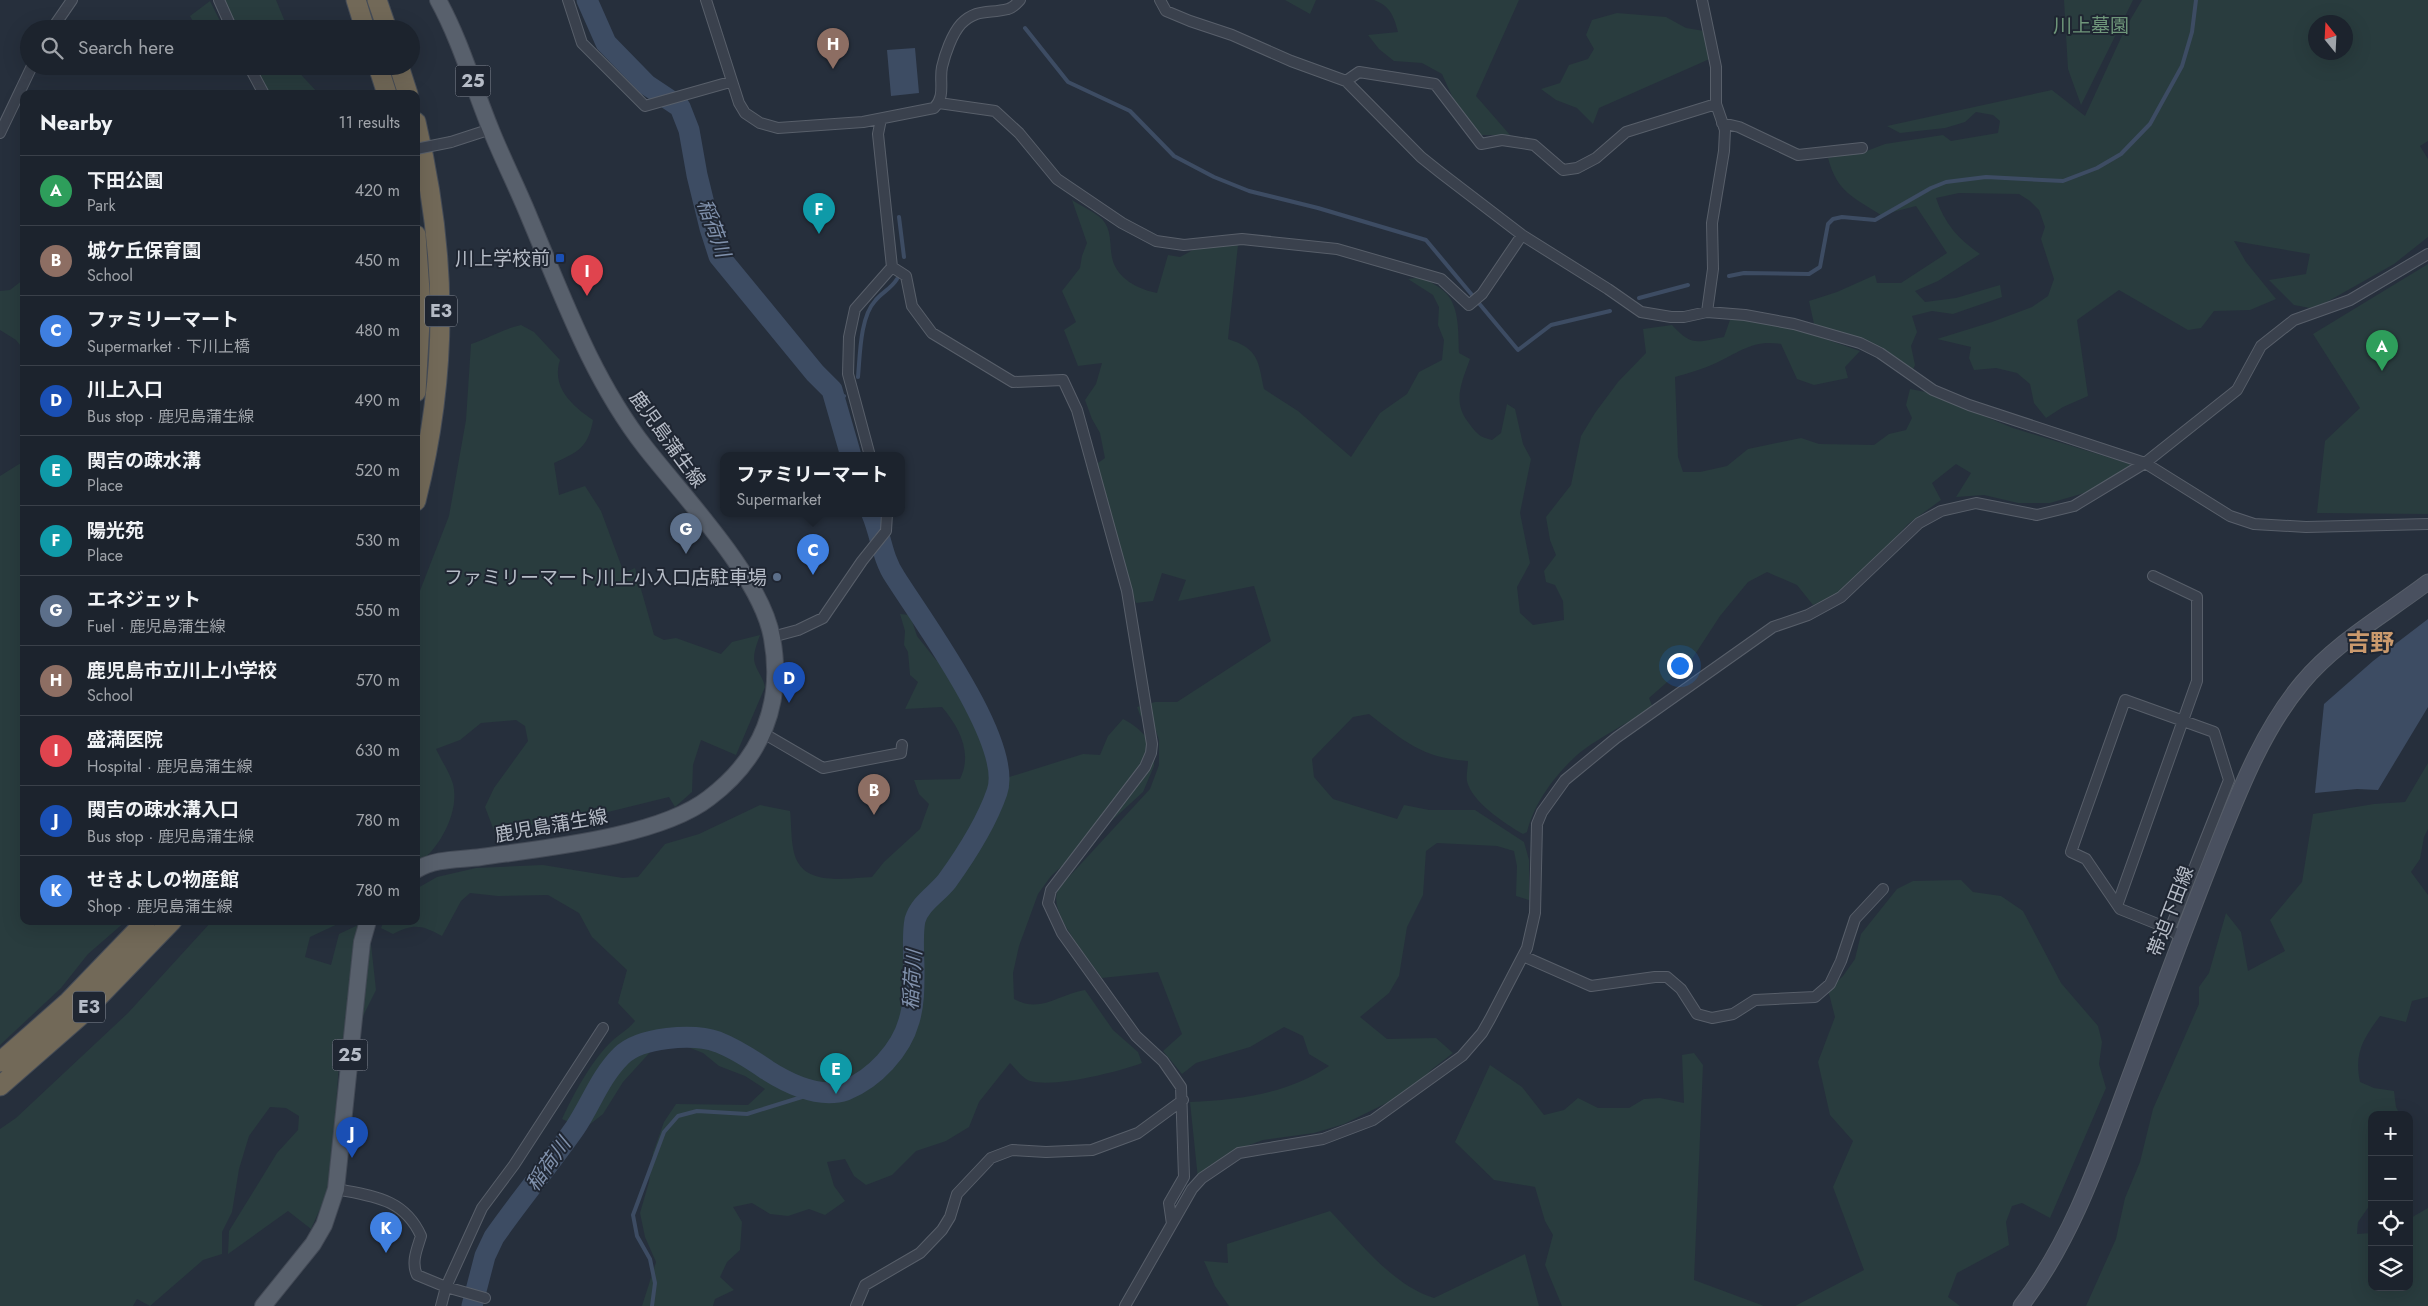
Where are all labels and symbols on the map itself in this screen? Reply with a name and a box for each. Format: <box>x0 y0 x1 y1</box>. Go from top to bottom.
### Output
park label: 川上墓園 <box>2053 12 2129 39</box>
north arrow <box>2308 15 2353 60</box>
pin: H <box>817 28 849 69</box>
road number: 25 <box>456 66 490 96</box>
pin: F <box>803 193 835 234</box>
water label: 稲荷川 <box>690 195 738 263</box>
place label: 川上学校前 <box>455 245 550 272</box>
marker: 川上学校前 <box>554 252 566 264</box>
pin: I <box>571 255 603 296</box>
road number: E3 <box>425 296 457 326</box>
pin: A <box>2366 330 2398 371</box>
street label: 鹿児島蒲生線 <box>623 385 712 493</box>
pin: G <box>670 513 702 554</box>
pin: C <box>797 534 829 575</box>
place label: ファミリーマート川上小入口店駐車場 <box>444 564 767 591</box>
marker: ファミリーマート川上小入口店駐車場 <box>771 571 783 583</box>
district label: 吉野 <box>2346 625 2394 660</box>
your location <box>1667 653 1693 679</box>
pin: D <box>773 662 805 703</box>
pin: B <box>858 774 890 815</box>
street label: 鹿児島蒲生線 <box>493 802 610 849</box>
street label: 帯迫下田線 <box>2141 862 2200 960</box>
water label: 稲荷川 <box>896 947 929 1011</box>
road number: E3 <box>73 992 105 1022</box>
road number: 25 <box>332 1040 368 1070</box>
pin: E <box>820 1053 852 1094</box>
pin: J <box>336 1117 368 1158</box>
water label: 稲荷川 <box>519 1130 579 1197</box>
pin: K <box>370 1212 402 1253</box>

